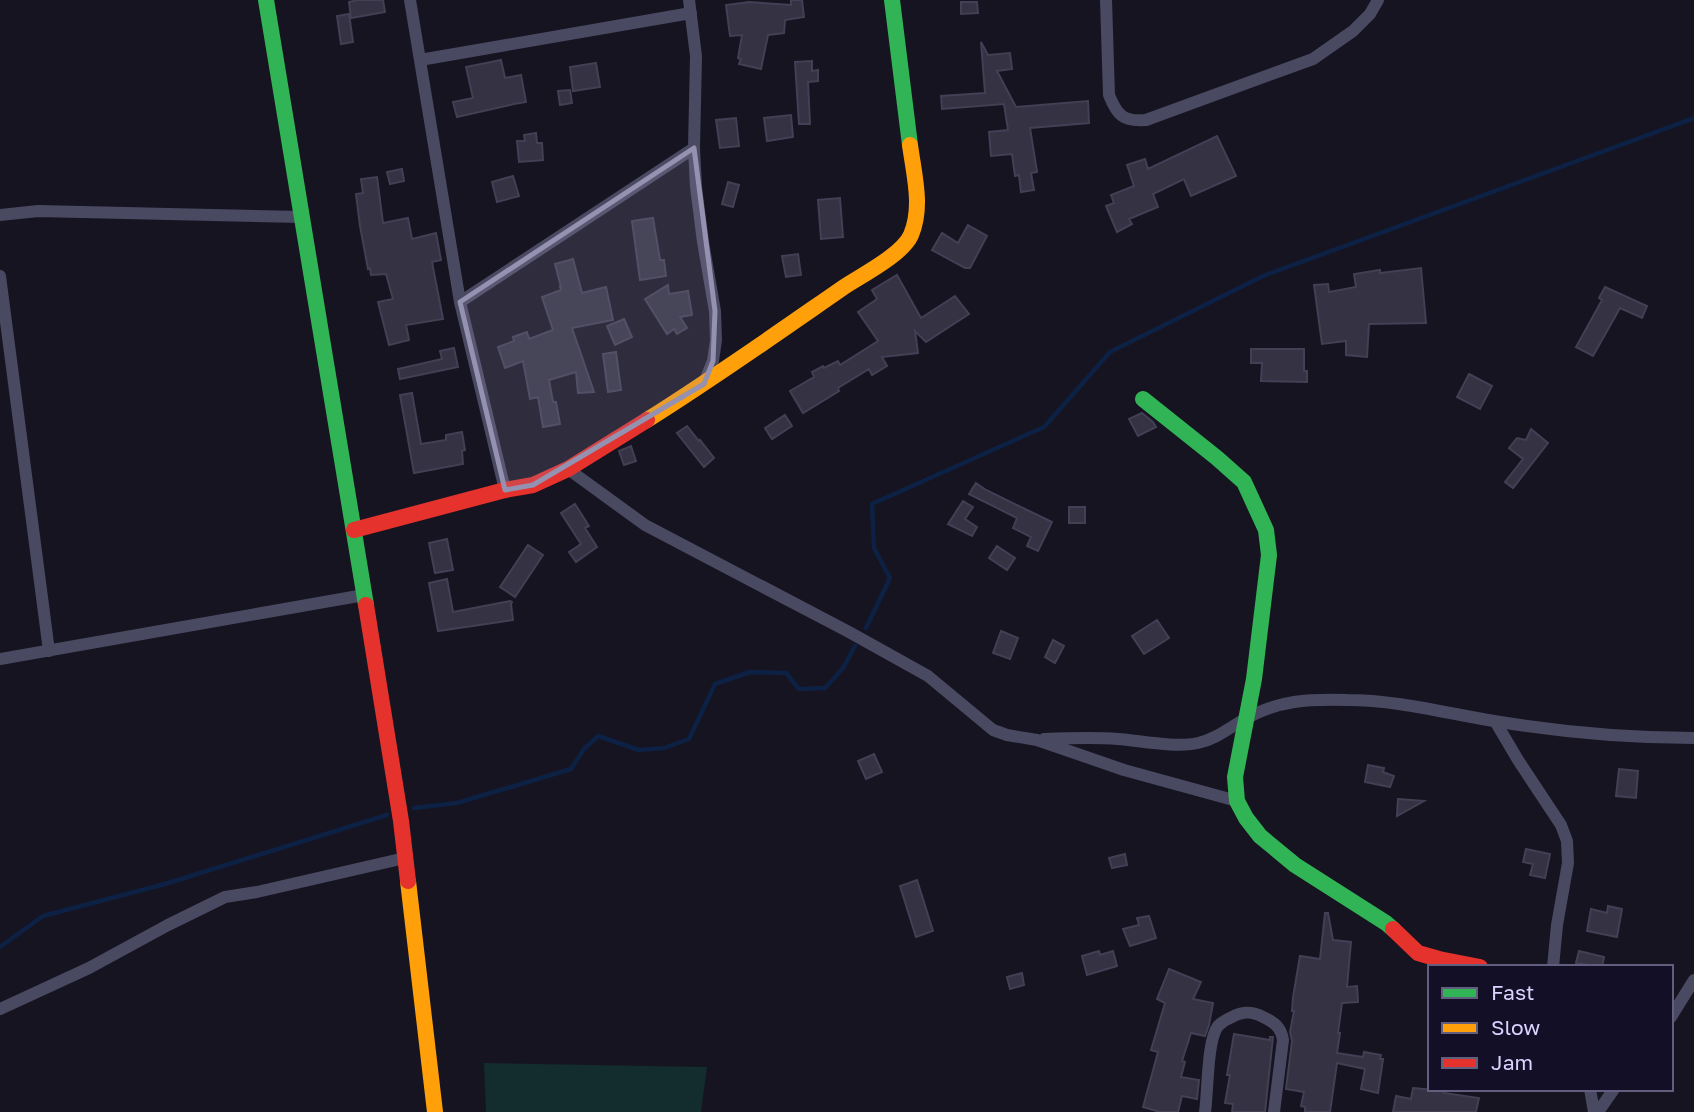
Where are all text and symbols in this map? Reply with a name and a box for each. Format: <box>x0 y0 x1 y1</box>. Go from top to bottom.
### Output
legend <box>1428 965 1673 1091</box>
text: Fast <box>1491 979 1534 1005</box>
text: Slow <box>1491 1014 1540 1040</box>
text: Jam <box>1491 1049 1533 1075</box>

